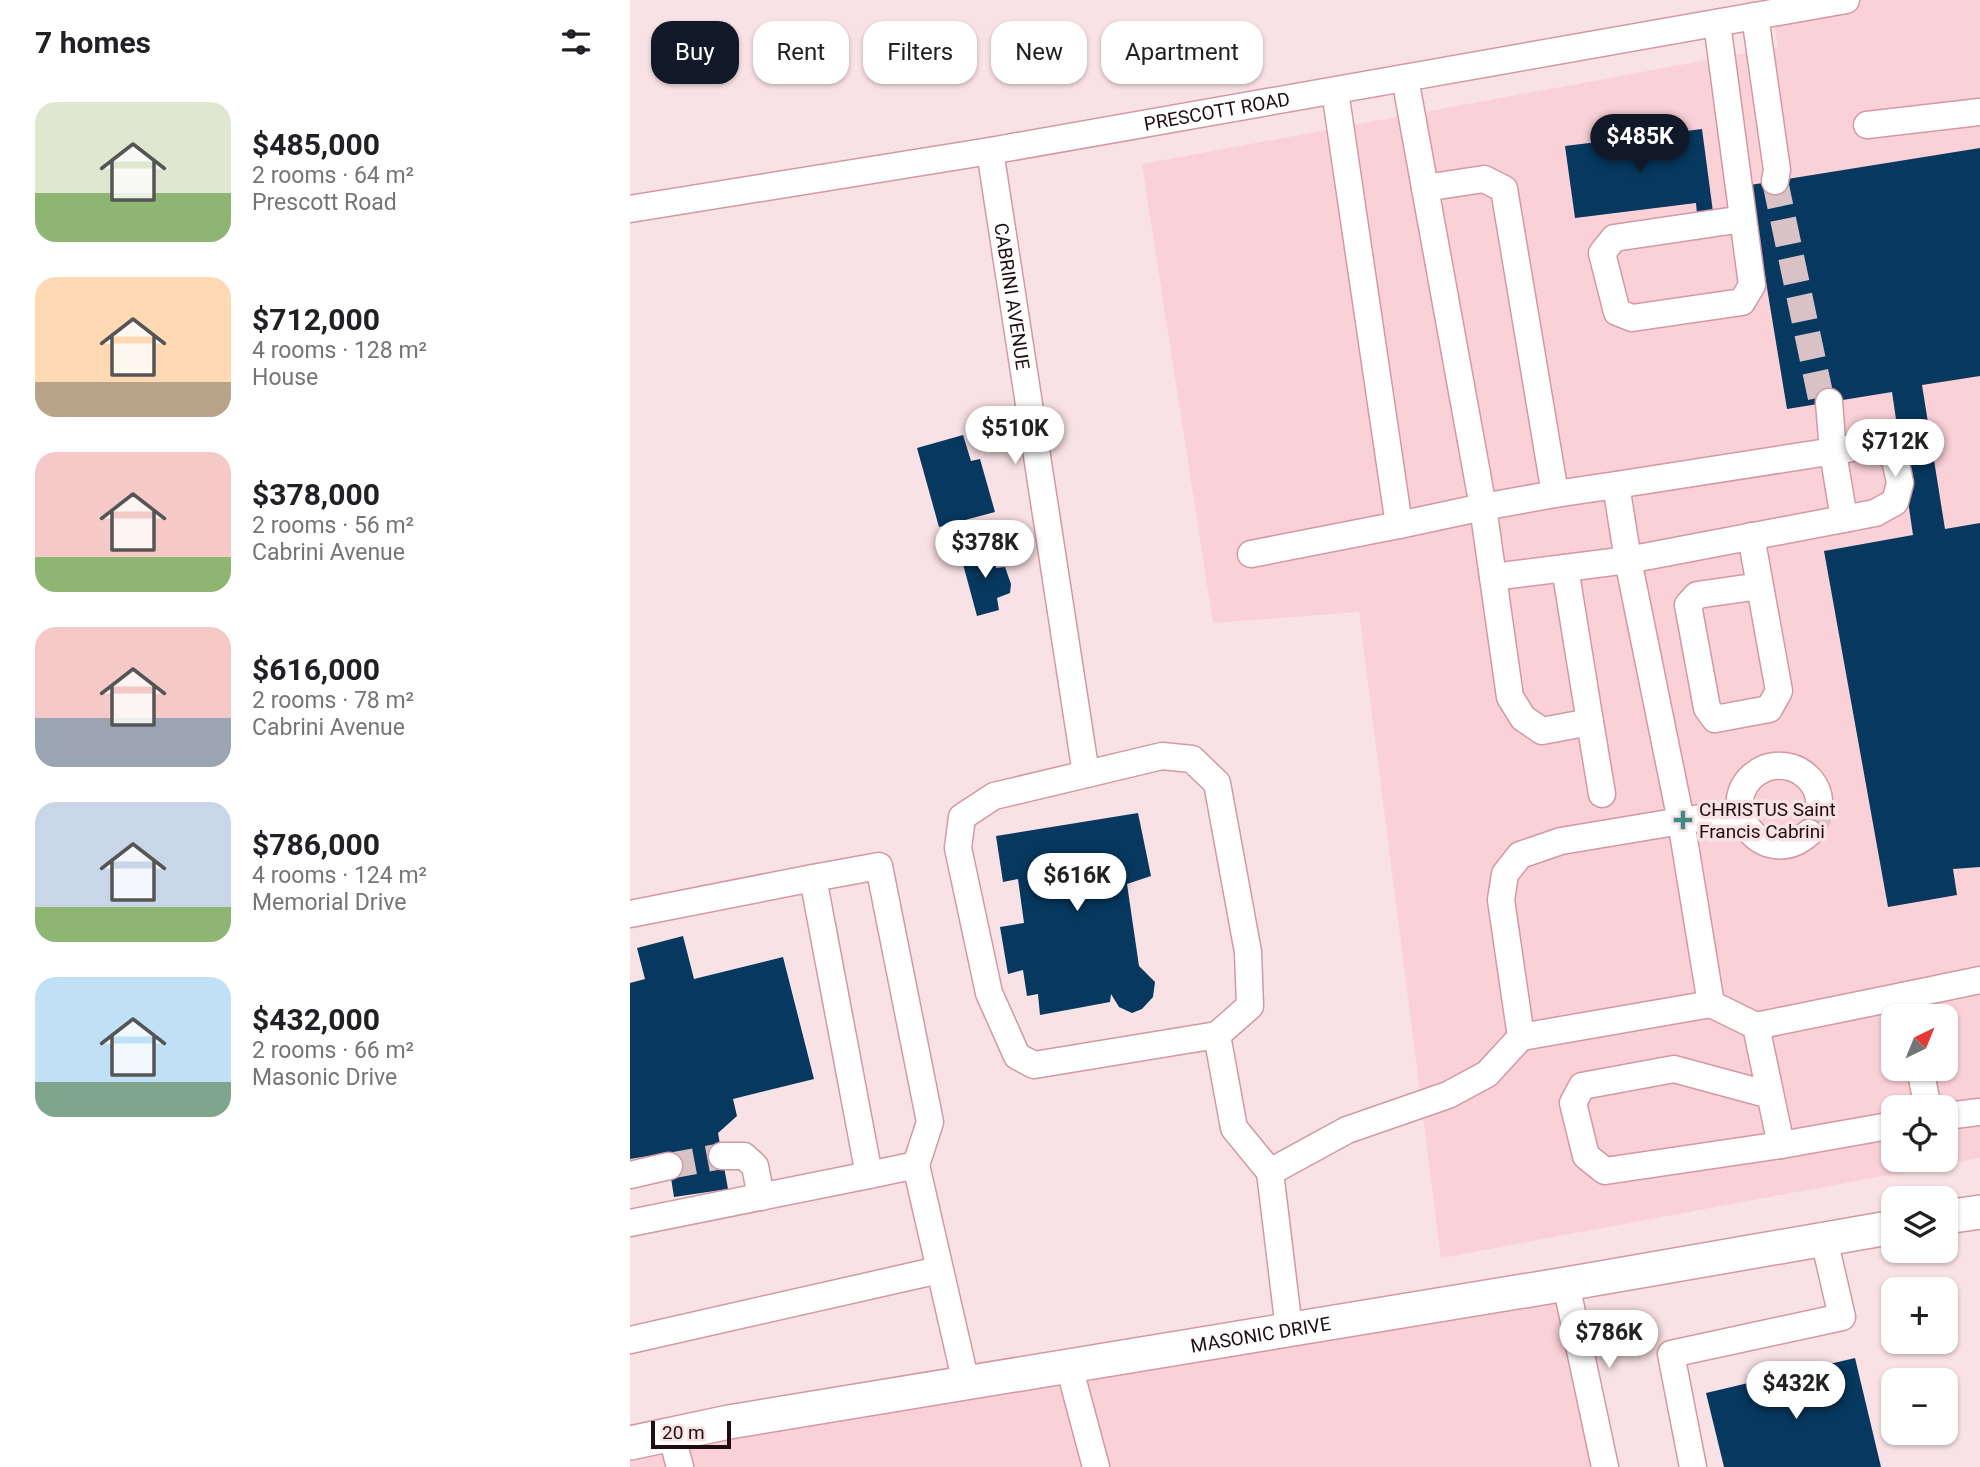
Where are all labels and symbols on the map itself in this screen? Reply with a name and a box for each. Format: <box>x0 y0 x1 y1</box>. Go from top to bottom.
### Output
street label: PRESCOTT ROAD <box>1142 87 1292 136</box>
pin: $485K <box>1591 114 1689 174</box>
street label: CABRINI AVENUE <box>989 221 1035 372</box>
pin: $510K <box>966 406 1064 466</box>
pin: $712K <box>1846 420 1944 479</box>
pin: $378K <box>936 520 1034 580</box>
place label: CHRISTUS Saint Francis Cabrini <box>1699 798 1836 843</box>
marker: CHRISTUS Saint Francis Cabrini <box>1673 810 1693 830</box>
pin: $616K <box>1028 853 1126 913</box>
north arrow <box>1881 1004 1958 1082</box>
pin: $786K <box>1560 1310 1658 1370</box>
street label: MASONIC DRIVE <box>1189 1312 1333 1358</box>
pin: $432K <box>1747 1362 1845 1421</box>
scale bar <box>651 1418 732 1450</box>

